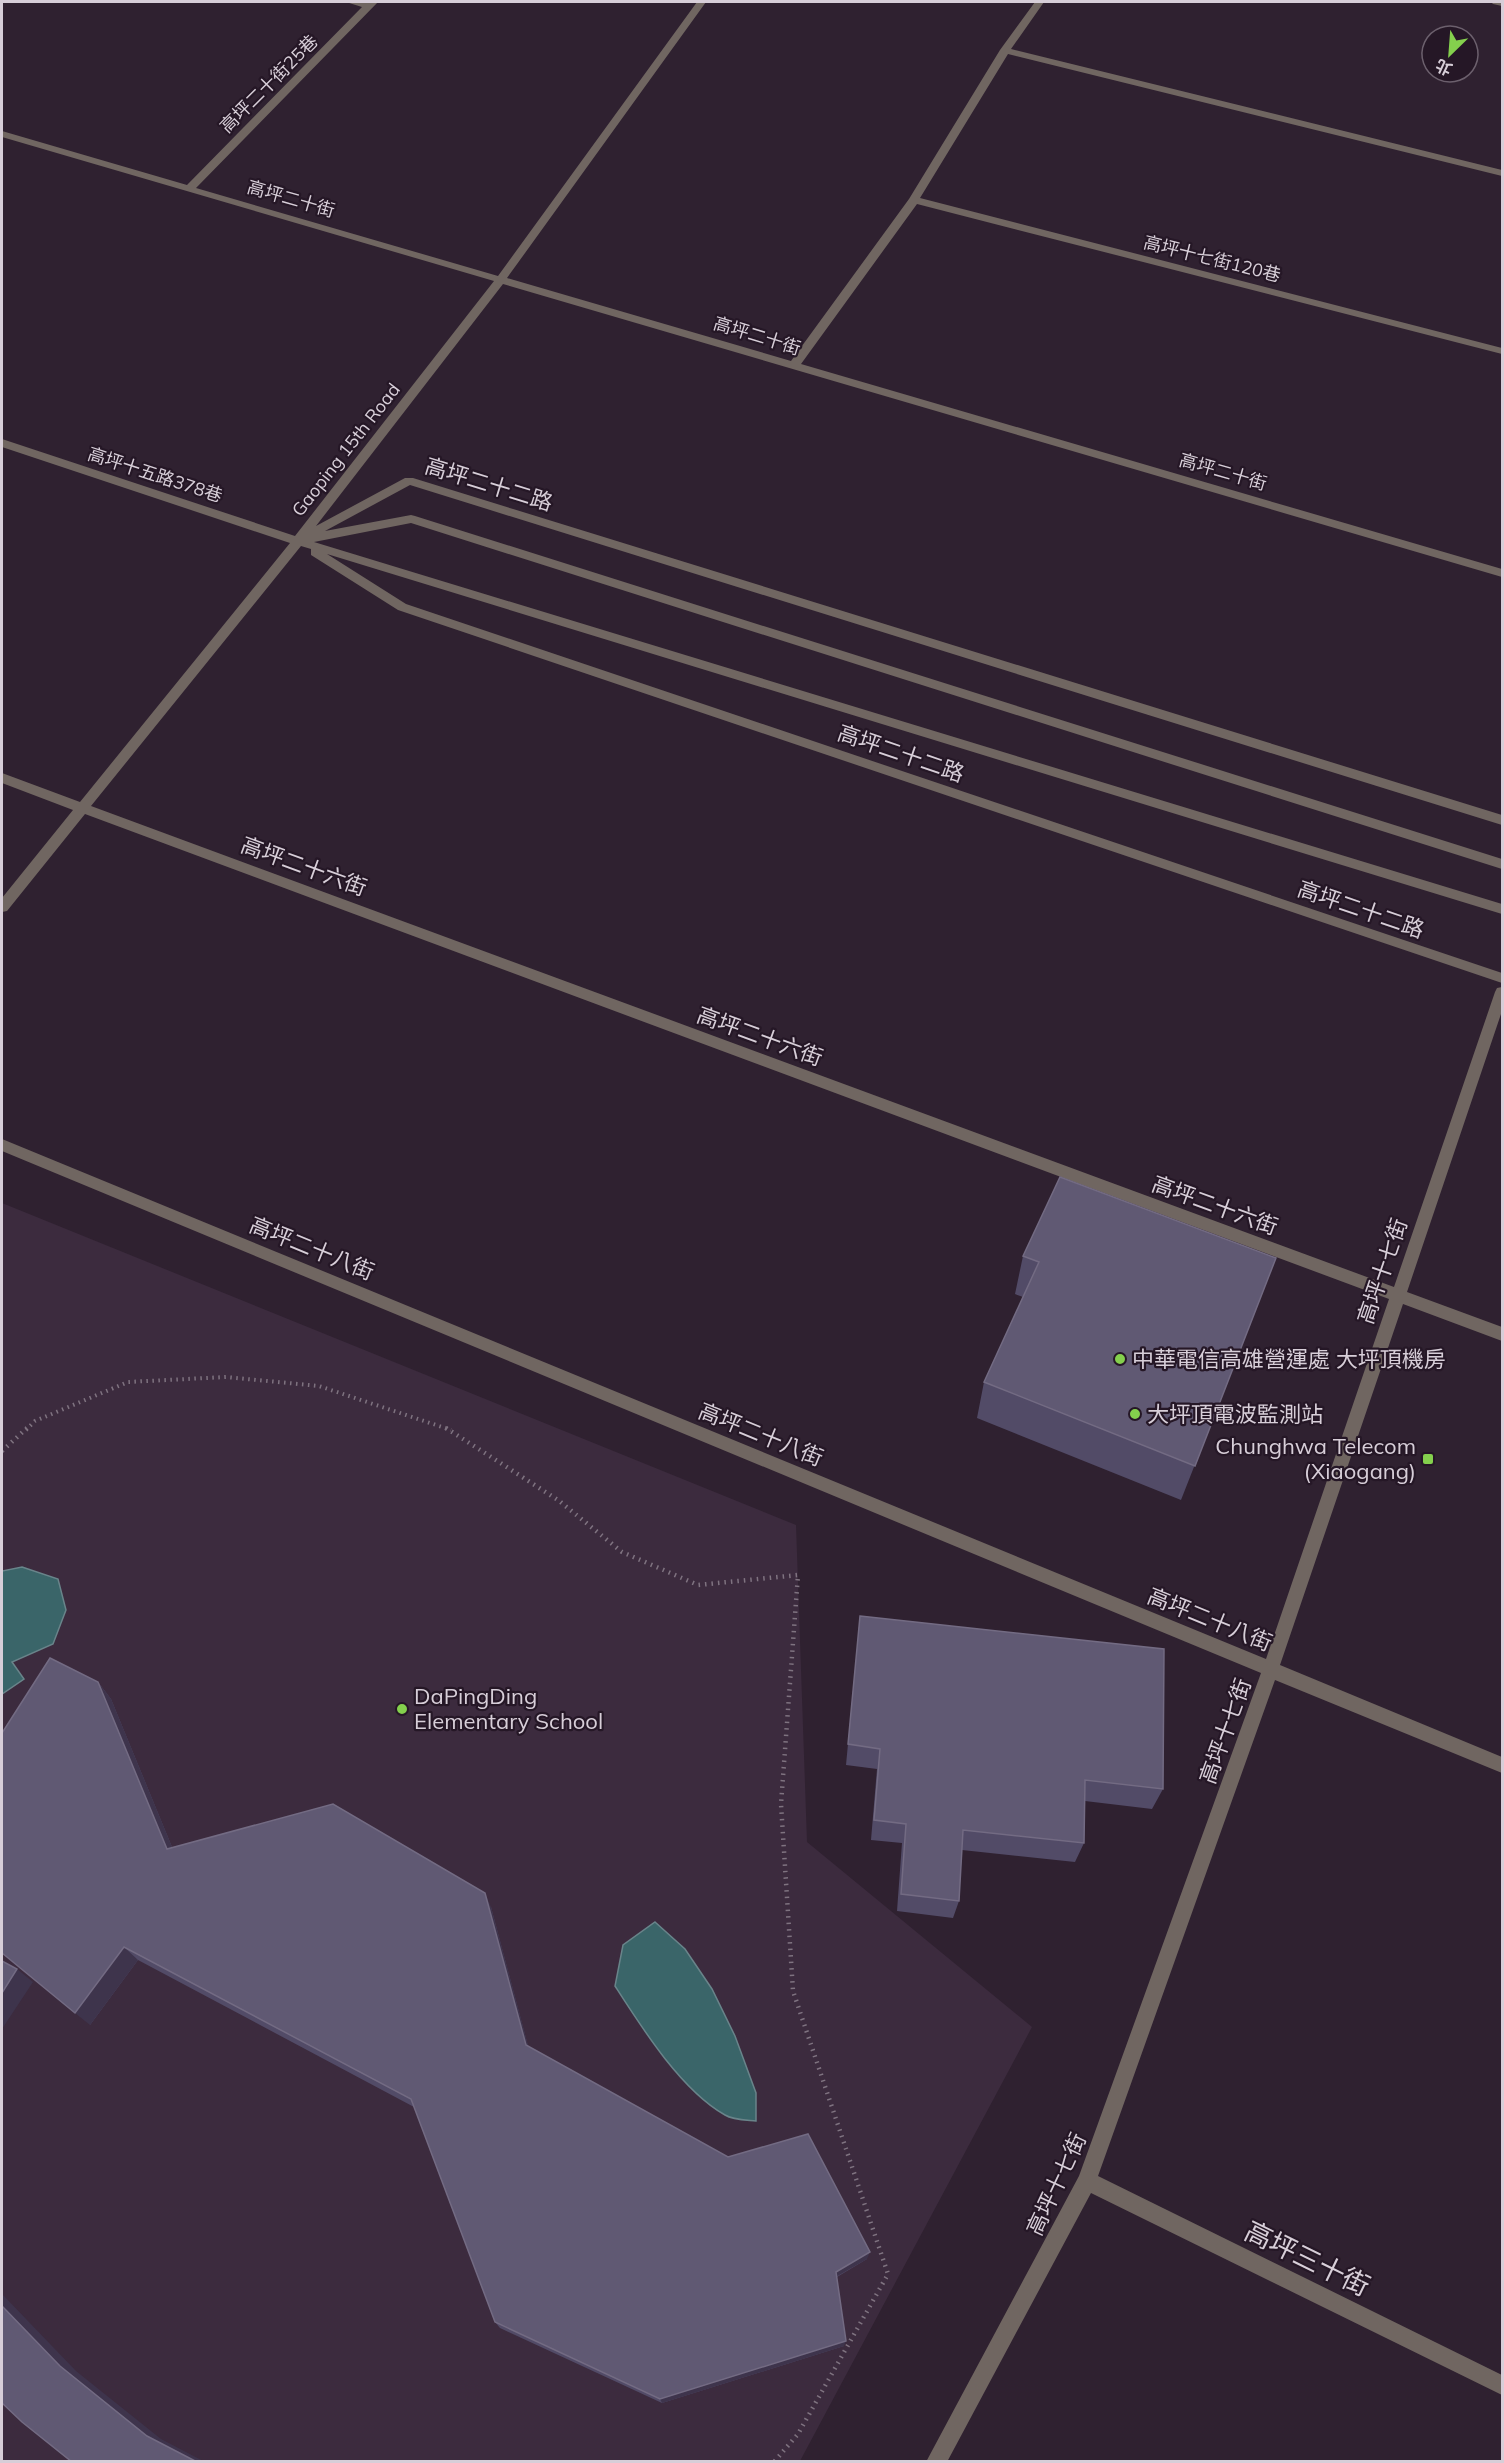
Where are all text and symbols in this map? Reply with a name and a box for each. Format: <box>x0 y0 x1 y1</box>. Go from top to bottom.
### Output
north arrow <box>1420 24 1480 84</box>
street label: 高坪二十街25巷 <box>215 30 323 138</box>
text: 北 <box>1432 55 1455 80</box>
street label: 高坪二十街 <box>245 175 338 222</box>
street label: 高坪十七街120巷 <box>1141 230 1283 287</box>
street label: 高坪二十街 <box>711 311 804 360</box>
street label: Gaoping 15th Road <box>286 379 405 521</box>
street label: 高坪十五路378巷 <box>85 442 225 507</box>
street label: 高坪二十街 <box>1177 448 1270 495</box>
street label: 高坪二十二路 <box>422 451 556 517</box>
street label: 高坪二十二路 <box>834 718 968 788</box>
street label: 高坪二十六街 <box>237 830 371 902</box>
street label: 高坪二十二路 <box>1294 874 1428 944</box>
street label: 高坪二十六街 <box>693 1000 827 1072</box>
street label: 高坪二十六街 <box>1148 1169 1282 1241</box>
street label: 高坪二十八街 <box>246 1210 378 1286</box>
street label: 高坪十七街 <box>1351 1214 1413 1328</box>
place label: 中華電信高雄營運處 大坪頂機房 <box>1132 1345 1446 1373</box>
marker: 中華電信高雄營運處 大坪頂機房 <box>1113 1352 1127 1366</box>
street label: 高坪二十八街 <box>695 1396 827 1472</box>
place label: 大坪頂電波監測站 <box>1147 1400 1323 1428</box>
marker: 大坪頂電波監測站 <box>1128 1407 1142 1421</box>
place label: Chunghwa Telecom (Xiaogang) <box>1215 1432 1416 1485</box>
marker: Chunghwa Telecom (Xiaogang) <box>1421 1452 1435 1466</box>
street label: 高坪二十八街 <box>1144 1581 1276 1657</box>
street label: 高坪十七街 <box>1193 1675 1257 1787</box>
place label: DaPingDing Elementary School <box>414 1682 603 1735</box>
marker: DaPingDing Elementary School <box>395 1702 409 1716</box>
street label: 高坪十七街 <box>1020 2128 1092 2240</box>
street label: 高坪三十街 <box>1239 2213 1376 2303</box>

